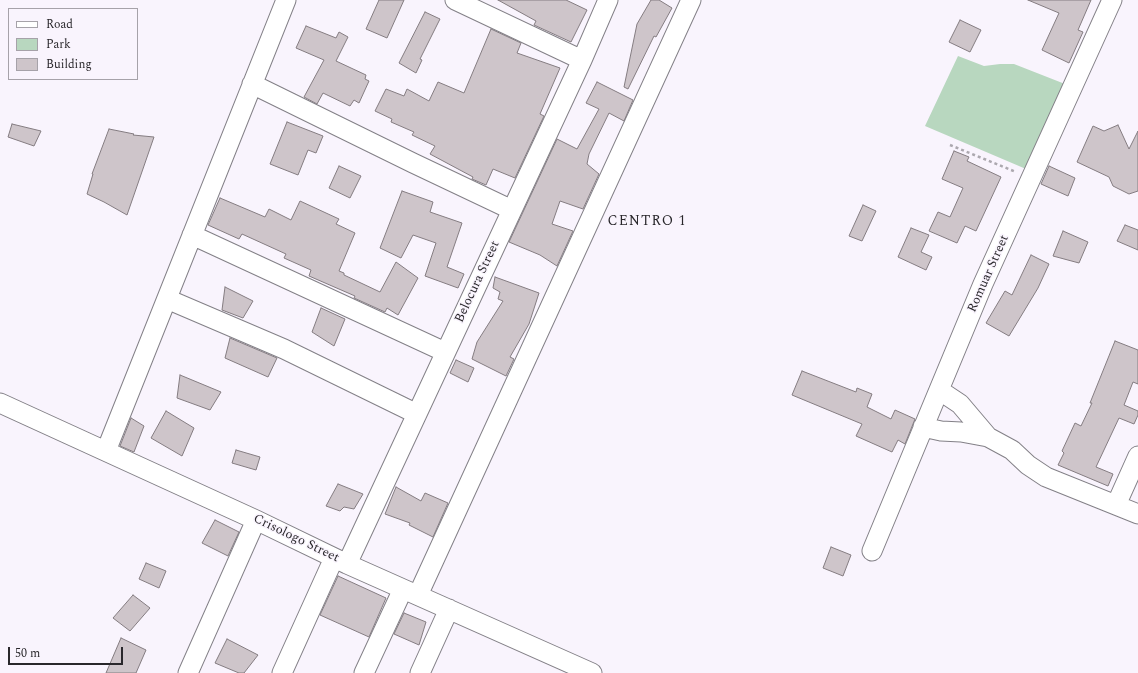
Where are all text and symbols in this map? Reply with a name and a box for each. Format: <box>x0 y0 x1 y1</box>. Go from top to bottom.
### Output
legend <box>8 8 138 80</box>
text: Road <box>46 15 73 34</box>
text: Park <box>46 35 71 54</box>
text: Building <box>46 55 92 74</box>
district label: CENTRO 1 <box>608 214 686 230</box>
street label: Romuar Street <box>965 233 1013 315</box>
street label: Belocura Street <box>452 239 504 325</box>
street label: Crisologo Street <box>251 511 341 567</box>
scale bar <box>10 639 125 665</box>
text: 50 m <box>15 644 40 663</box>

